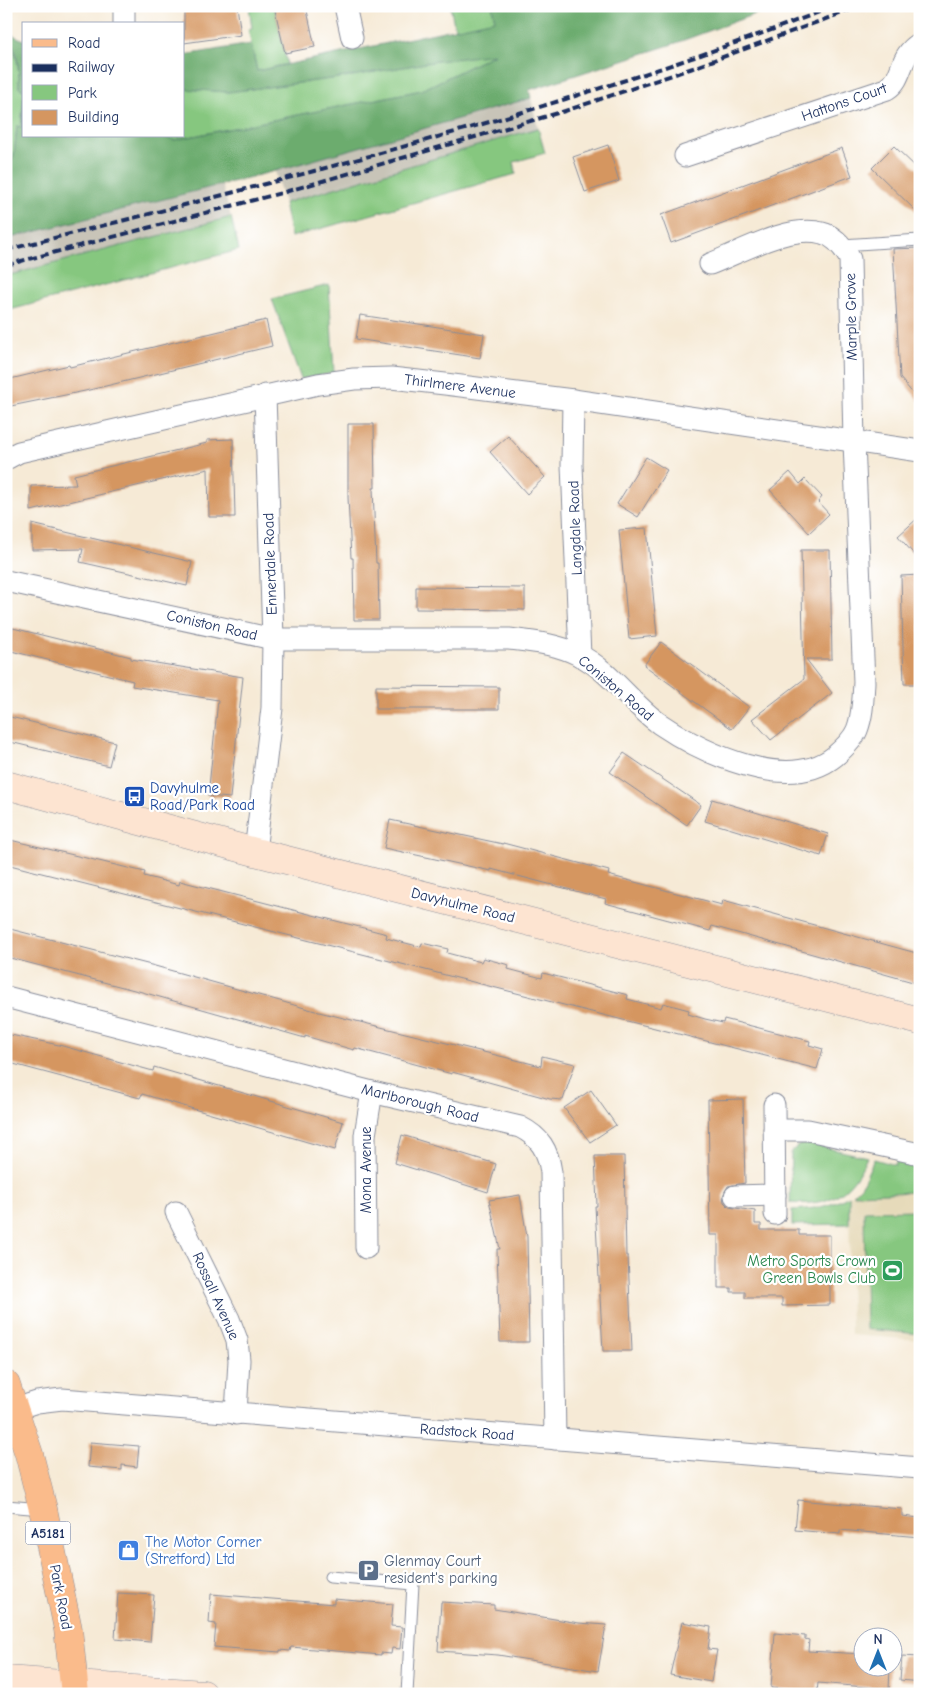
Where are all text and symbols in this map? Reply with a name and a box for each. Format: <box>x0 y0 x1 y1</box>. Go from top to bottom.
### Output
legend <box>22 22 185 138</box>
text: Road <box>68 34 100 52</box>
text: Railway <box>68 58 115 76</box>
street label: Hattons Court <box>799 79 890 125</box>
text: Park <box>68 84 97 102</box>
text: Building <box>68 108 119 126</box>
street label: Marple Grove <box>841 273 861 361</box>
street label: Thirlmere Avenue <box>403 370 517 402</box>
street label: Langdale Road <box>564 480 586 576</box>
street label: Ennerdale Road <box>259 512 281 616</box>
street label: Coniston Road <box>165 606 259 644</box>
street label: Coniston Road <box>575 651 657 725</box>
place label: Davyhulme Road/Park Road <box>150 779 255 814</box>
bus stop icon: Davyhulme Road/Park Road <box>122 785 146 809</box>
street label: Davyhulme Road <box>409 883 517 927</box>
street label: Marlborough Road <box>360 1080 480 1126</box>
street label: Mona Avenue <box>357 1126 375 1214</box>
street label: Rossall Avenue <box>189 1249 244 1343</box>
place label: Metro Sports Crown Green Bowls Club <box>747 1252 876 1287</box>
sports icon: Metro Sports Crown Green Bowls Club <box>880 1258 904 1282</box>
street label: Radstock Road <box>419 1420 515 1444</box>
road number: A5181 <box>26 1522 70 1545</box>
place label: The Motor Corner (Stretford) Ltd <box>145 1533 261 1568</box>
shop icon: The Motor Corner (Stretford) Ltd <box>117 1539 141 1563</box>
place label: Glenmay Court resident's parking <box>384 1552 498 1587</box>
parking icon: Glenmay Court resident's parking <box>356 1558 380 1582</box>
street label: Park Road <box>46 1563 76 1631</box>
north arrow <box>854 1628 904 1678</box>
text: N <box>873 1631 883 1648</box>

